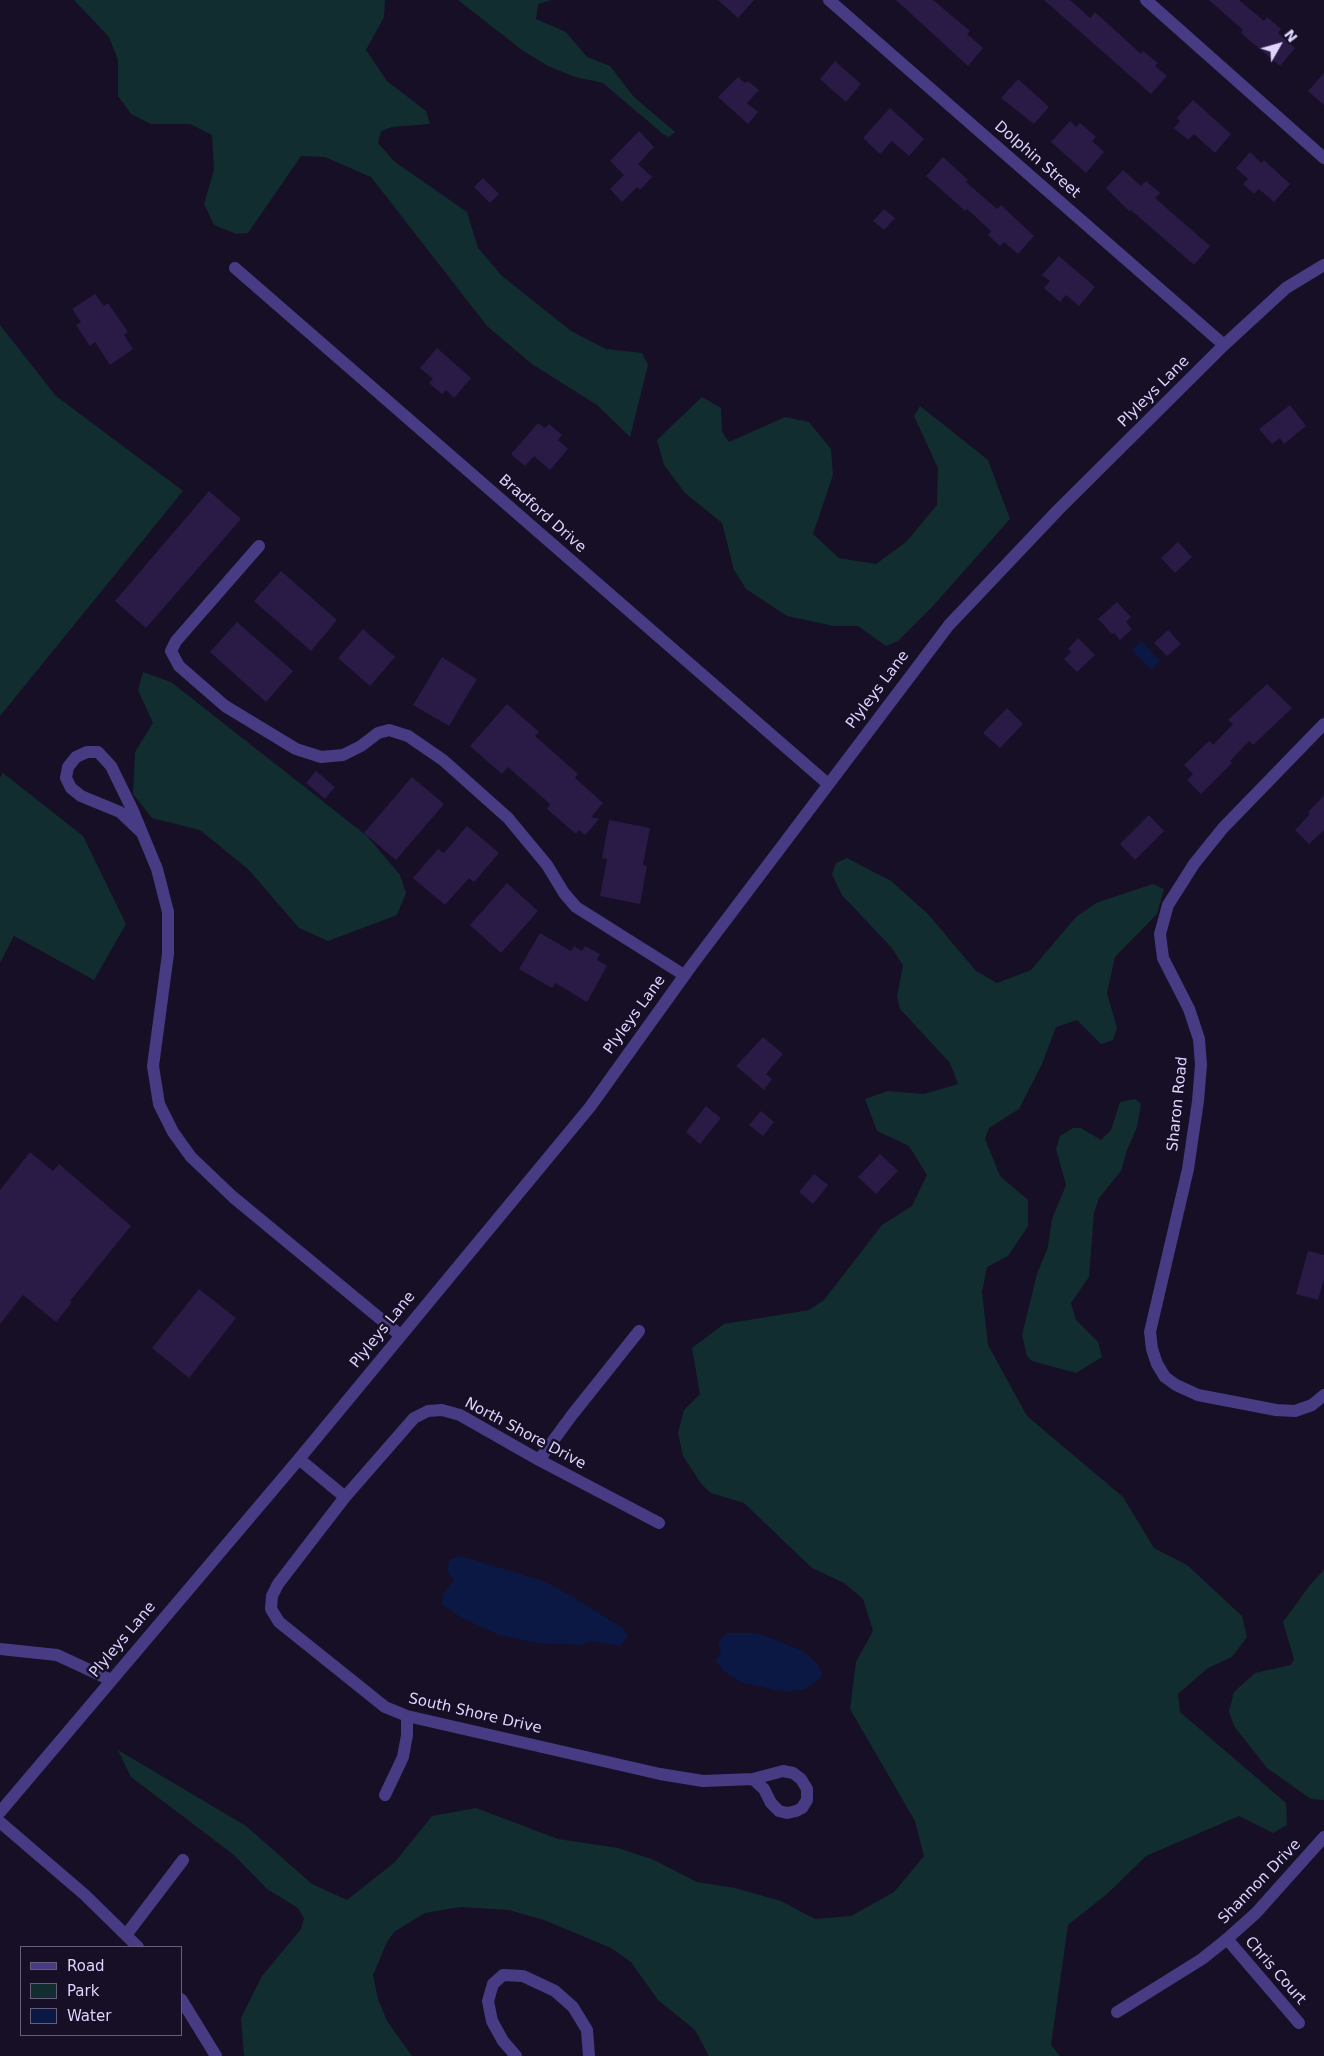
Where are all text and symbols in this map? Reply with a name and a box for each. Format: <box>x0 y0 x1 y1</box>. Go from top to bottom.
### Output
north arrow <box>1254 20 1304 70</box>
text: N <box>1281 26 1301 45</box>
street label: Dolphin Street <box>990 118 1084 202</box>
street label: Plyleys Lane <box>1115 353 1193 431</box>
street label: Bradford Drive <box>495 471 589 557</box>
street label: Plyleys Lane <box>843 647 913 733</box>
street label: Plyleys Lane <box>600 972 670 1058</box>
street label: Sharon Road <box>1164 1056 1192 1152</box>
street label: Plyleys Lane <box>347 1288 419 1372</box>
street label: North Shore Drive <box>461 1394 589 1474</box>
street label: Plyleys Lane <box>86 1599 160 1681</box>
street label: South Shore Drive <box>407 1690 543 1738</box>
street label: Shannon Drive <box>1215 1836 1305 1928</box>
street label: Chris Court <box>1241 1933 1309 2009</box>
legend <box>20 1946 182 2036</box>
text: Road <box>67 1957 105 1975</box>
text: Park <box>67 1982 99 2000</box>
text: Water <box>67 2007 111 2025</box>

